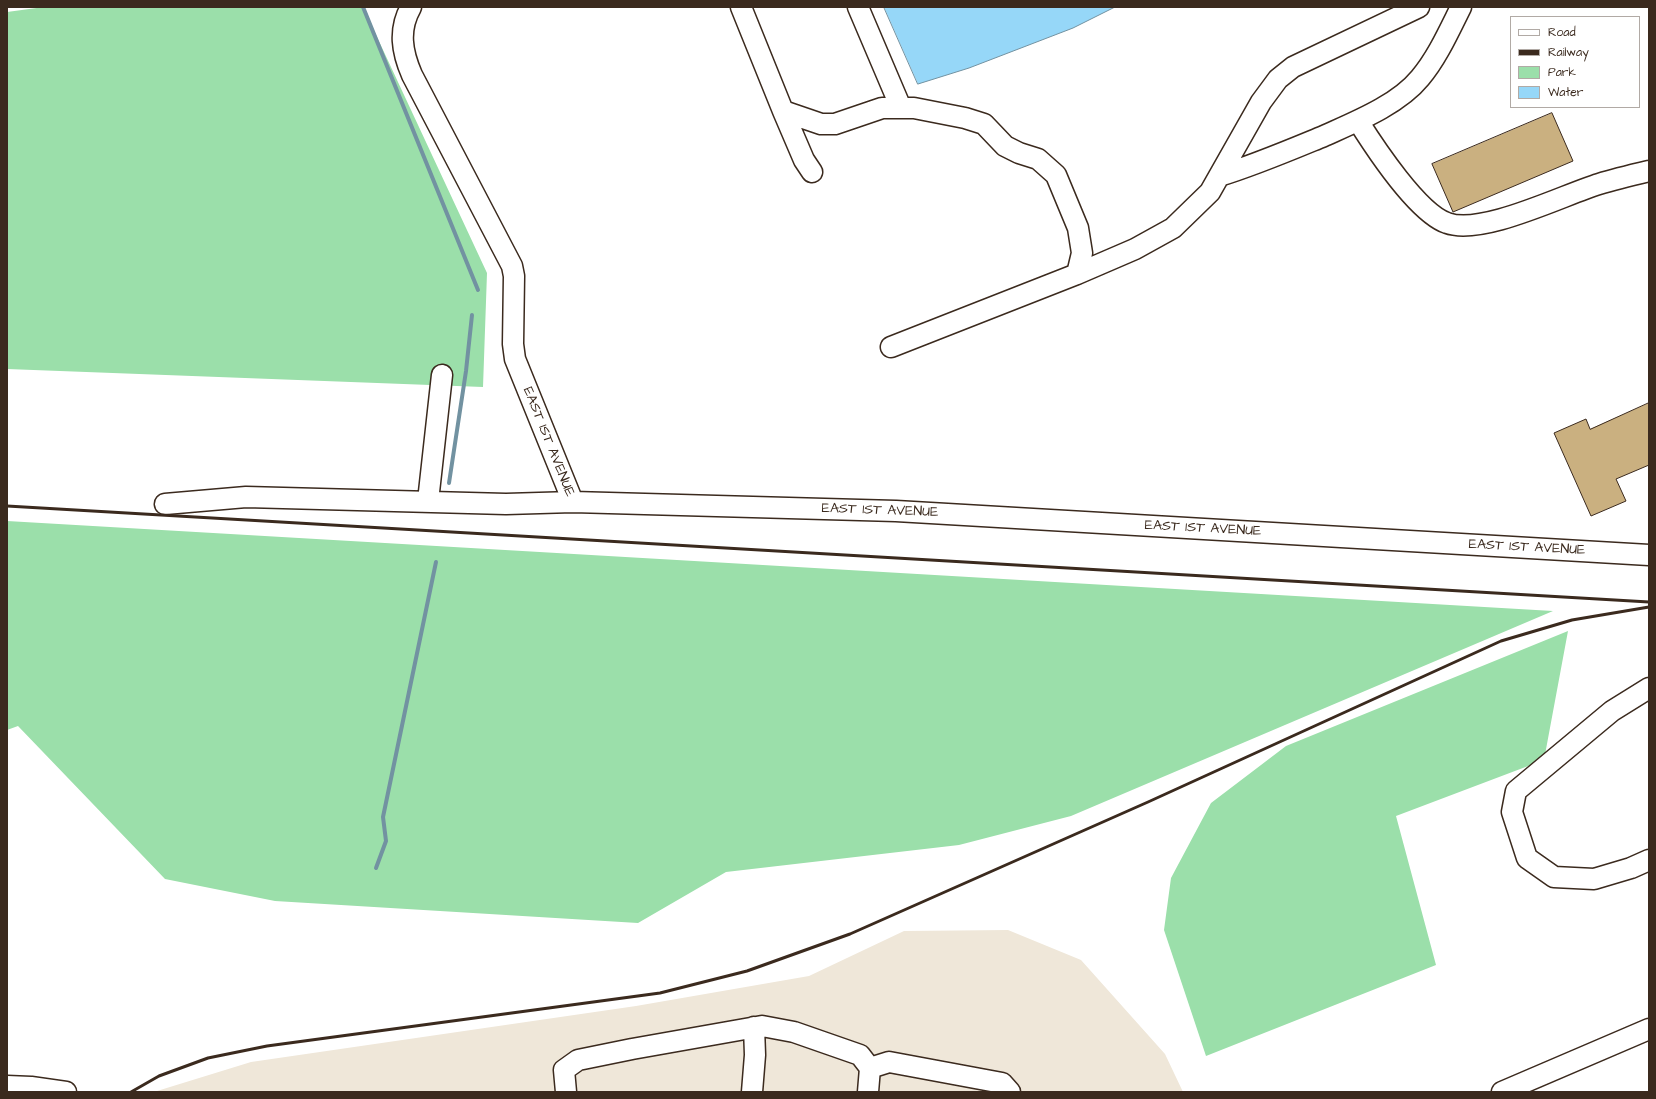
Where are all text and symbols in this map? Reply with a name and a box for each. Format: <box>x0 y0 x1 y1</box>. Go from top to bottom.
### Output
legend <box>1510 16 1640 108</box>
text: Road <box>1548 24 1576 41</box>
text: Railway <box>1548 44 1589 61</box>
text: Park <box>1548 64 1576 81</box>
text: Water <box>1548 84 1583 101</box>
street label: EAST 1ST AVENUE <box>518 385 578 499</box>
street label: EAST 1ST AVENUE <box>821 501 939 521</box>
street label: EAST 1ST AVENUE <box>1144 518 1262 540</box>
street label: EAST 1ST AVENUE <box>1468 537 1586 559</box>

